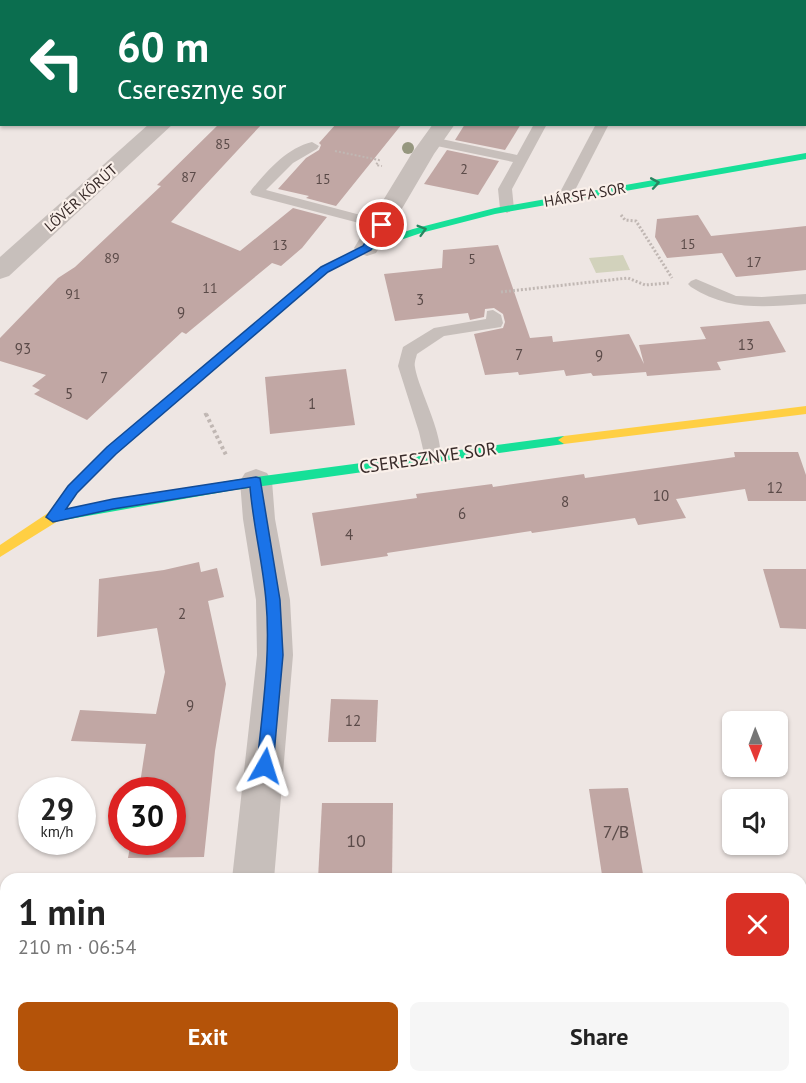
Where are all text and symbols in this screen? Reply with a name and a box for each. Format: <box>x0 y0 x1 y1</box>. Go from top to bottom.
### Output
text: 60 m <box>117 19 209 74</box>
icon: left <box>18 24 96 102</box>
text: Cseresznye sor <box>117 72 286 106</box>
house number: 85 <box>215 135 231 153</box>
street label: LŐVÉR KÖRÚT <box>40 159 122 235</box>
house number: 2 <box>460 160 468 178</box>
house number: 87 <box>181 168 197 186</box>
house number: 15 <box>315 170 331 188</box>
one-way arrow <box>649 177 659 190</box>
street label: HÁRSFA SOR <box>542 178 627 211</box>
pin <box>356 199 407 250</box>
icon: arrive <box>365 208 398 241</box>
one-way arrow <box>417 225 427 237</box>
house number: 15 <box>680 235 696 253</box>
house number: 13 <box>272 236 288 254</box>
house number: 89 <box>104 249 120 267</box>
house number: 5 <box>468 250 476 268</box>
house number: 17 <box>746 253 762 271</box>
house number: 11 <box>202 279 218 297</box>
house number: 91 <box>65 285 81 303</box>
house number: 3 <box>416 290 424 309</box>
house number: 9 <box>177 303 185 322</box>
house number: 13 <box>738 335 754 354</box>
house number: 93 <box>15 339 31 358</box>
house number: 7 <box>515 345 523 364</box>
house number: 9 <box>595 346 603 365</box>
house number: 7 <box>100 368 108 387</box>
house number: 5 <box>65 384 73 403</box>
house number: 1 <box>308 394 316 413</box>
street label: CSERESZNYE SOR <box>358 436 498 479</box>
house number: 12 <box>767 478 783 497</box>
house number: 10 <box>653 486 669 505</box>
house number: 8 <box>561 492 569 511</box>
house number: 6 <box>458 504 466 523</box>
house number: 4 <box>345 525 353 544</box>
house number: 2 <box>178 604 186 623</box>
house number: 9 <box>186 696 194 715</box>
house number: 12 <box>345 711 361 730</box>
north arrow <box>722 711 788 777</box>
map controls <box>722 711 788 855</box>
position arrow <box>233 734 297 798</box>
speed limit sign: 30 <box>108 777 186 855</box>
text: 29 <box>40 789 74 828</box>
button: sound <box>722 789 788 855</box>
house number: 7/B <box>603 820 629 843</box>
text: km/h <box>41 822 73 841</box>
house number: 10 <box>346 829 366 852</box>
text: 1 min <box>18 888 106 935</box>
button: close <box>726 893 789 956</box>
text: 210 m · 06:54 <box>18 934 136 960</box>
button: Exit <box>18 1002 398 1071</box>
button: Share <box>410 1002 789 1071</box>

